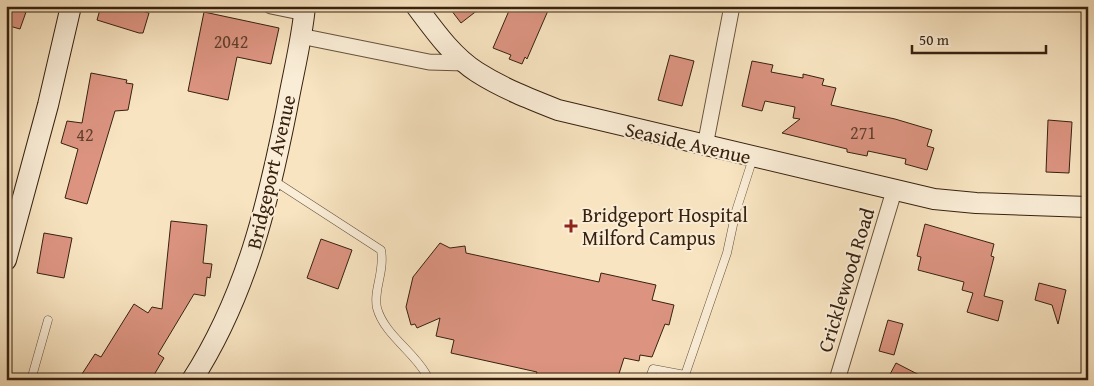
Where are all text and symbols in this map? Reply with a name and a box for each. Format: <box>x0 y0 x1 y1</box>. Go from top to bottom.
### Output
scale bar <box>912 22 1045 54</box>
house number: 2042 <box>214 28 248 55</box>
text: 50 m <box>919 29 950 50</box>
street label: Bridgeport Avenue <box>239 92 302 252</box>
street label: Seaside Avenue <box>622 114 754 171</box>
house number: 271 <box>850 119 876 146</box>
house number: 42 <box>76 121 94 148</box>
place label: Bridgeport Hospital Milford Campus <box>582 200 748 252</box>
street label: Cricklewood Road <box>810 204 881 356</box>
marker: Bridgeport Hospital Milford Campus <box>564 219 578 233</box>

